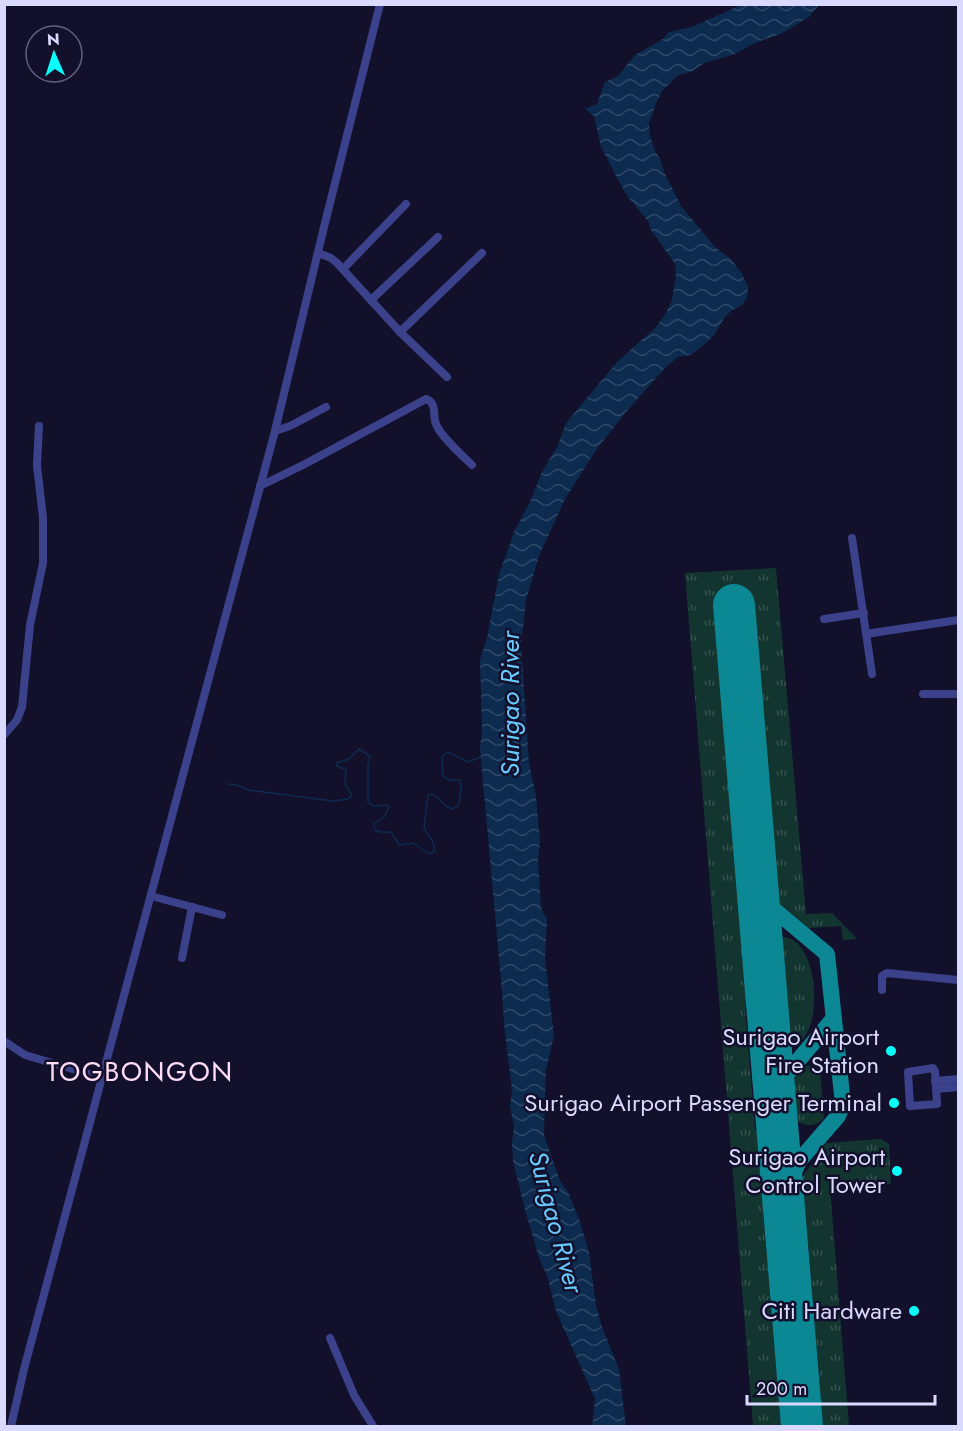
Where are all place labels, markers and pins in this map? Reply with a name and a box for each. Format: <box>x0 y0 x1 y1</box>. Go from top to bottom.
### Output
place label: Surigao Airport Fire Station <box>722 1019 879 1082</box>
marker: Surigao Airport Fire Station <box>884 1044 898 1058</box>
place label: Surigao Airport Passenger Terminal <box>524 1085 882 1120</box>
marker: Surigao Airport Passenger Terminal <box>887 1096 901 1110</box>
place label: Surigao Airport Control Tower <box>728 1139 886 1202</box>
marker: Surigao Airport Control Tower <box>890 1164 904 1178</box>
place label: Citi Hardware <box>761 1293 902 1328</box>
marker: Citi Hardware <box>907 1304 921 1318</box>

